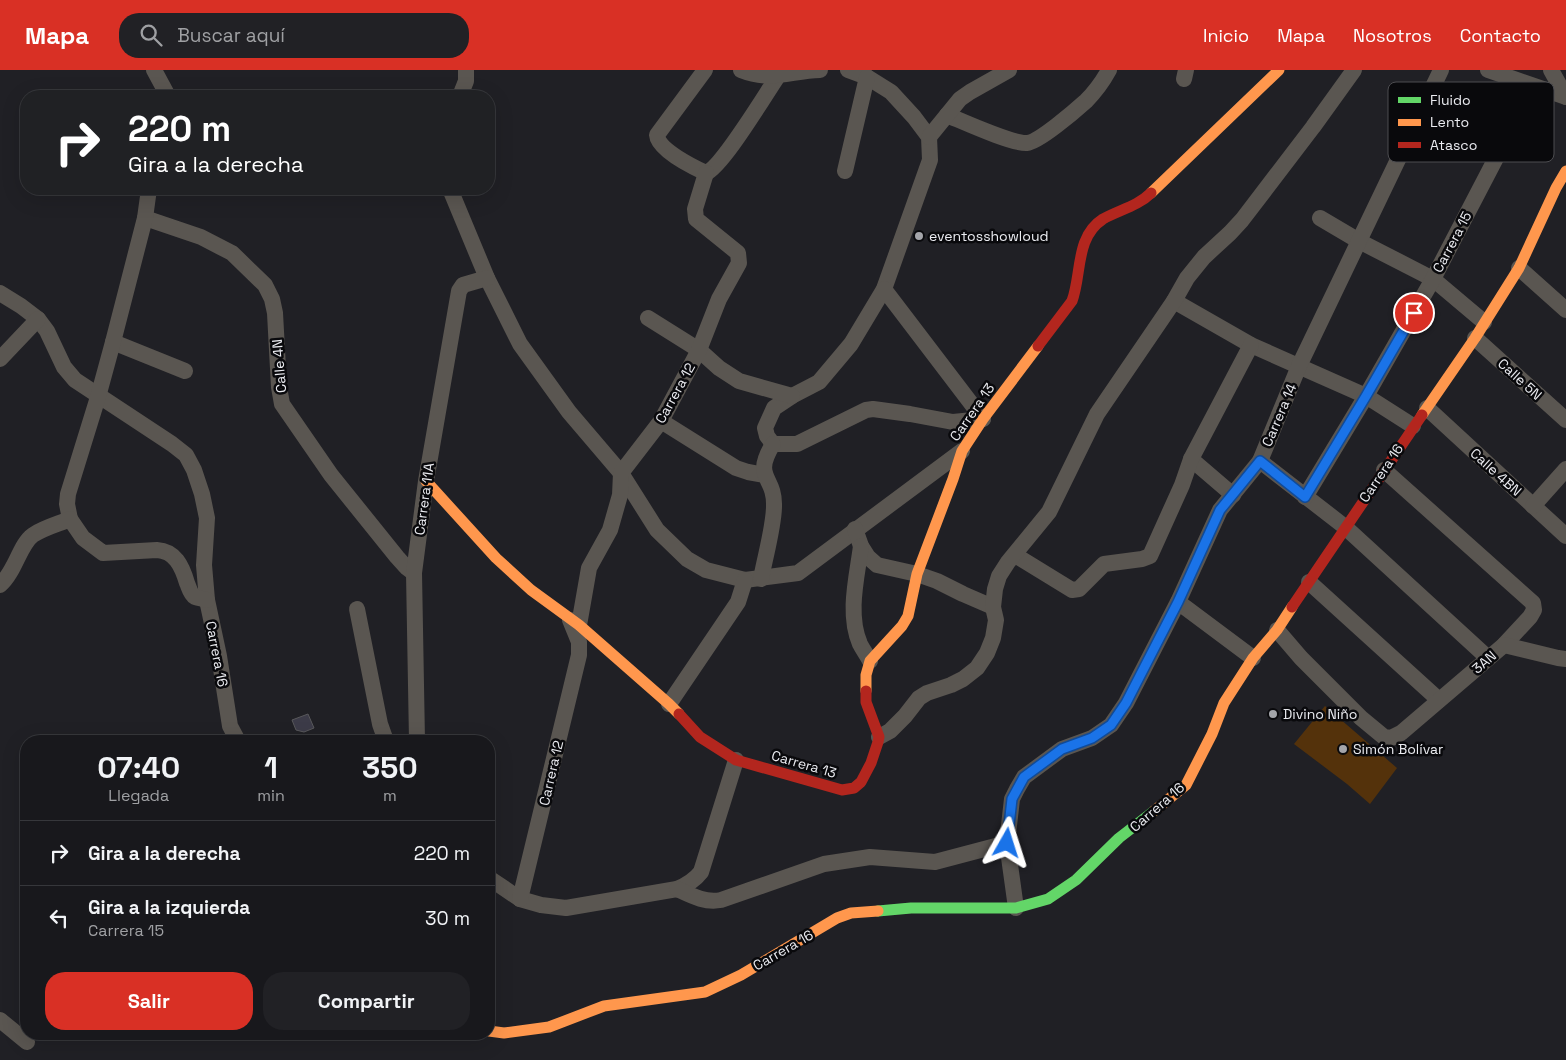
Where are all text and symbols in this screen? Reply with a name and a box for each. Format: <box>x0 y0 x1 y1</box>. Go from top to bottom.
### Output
search box <box>119 13 469 58</box>
text: Mapa <box>25 20 89 51</box>
icon: search <box>137 21 165 49</box>
text: Buscar aquí <box>177 23 285 48</box>
text: Inicio <box>1203 24 1249 47</box>
text: Mapa <box>1277 24 1325 47</box>
text: Nosotros <box>1353 24 1432 47</box>
text: Contacto <box>1460 24 1541 47</box>
legend <box>1388 82 1554 162</box>
text: Fluido <box>1430 91 1471 109</box>
text: 220 m <box>128 107 231 151</box>
icon: right <box>45 110 110 175</box>
text: Lento <box>1430 113 1469 131</box>
text: Atasco <box>1430 136 1477 154</box>
text: Gira a la derecha <box>128 150 304 178</box>
street label: Carrera 15 <box>1428 208 1476 276</box>
place label: eventosshowloud <box>929 227 1049 245</box>
marker: eventosshowloud <box>913 230 925 242</box>
pin <box>1393 292 1435 334</box>
icon: arrive <box>1400 299 1428 327</box>
street label: Calle 4N <box>268 338 290 394</box>
street label: Calle 5N <box>1494 354 1546 404</box>
street label: Carrera 12 <box>651 360 699 426</box>
street label: Carrera 13 <box>946 380 998 444</box>
street label: Carrera 14 <box>1258 380 1300 449</box>
street label: Carrera 16 <box>1355 440 1407 506</box>
street label: Calle 4BN <box>1467 444 1525 500</box>
street label: Carrera 11A <box>410 462 438 536</box>
street label: Carrera 16 <box>202 620 232 688</box>
street label: 3AN <box>1468 646 1500 678</box>
place label: Divino Niño <box>1283 705 1357 723</box>
marker: Divino Niño <box>1267 708 1279 720</box>
street label: Carrera 12 <box>535 739 567 807</box>
place label: Simón Bolívar <box>1353 740 1443 758</box>
marker: Simón Bolívar <box>1337 743 1349 755</box>
street label: Carrera 13 <box>769 746 839 782</box>
text: 07:40 <box>97 748 180 787</box>
text: 1 <box>264 748 278 787</box>
text: 350 <box>362 748 418 787</box>
street label: Carrera 16 <box>1126 778 1188 836</box>
text: Llegada <box>108 785 169 806</box>
text: min <box>257 785 285 806</box>
text: m <box>383 785 397 806</box>
position arrow <box>980 816 1032 868</box>
icon: right <box>45 839 73 867</box>
text: Gira a la derecha <box>88 841 240 866</box>
text: 220 m <box>414 841 470 866</box>
text: Gira a la izquierda <box>88 895 250 920</box>
icon: left <box>45 904 73 932</box>
text: 30 m <box>425 906 470 931</box>
text: Carrera 15 <box>88 920 164 941</box>
street label: Carrera 16 <box>750 926 816 974</box>
button: Salir <box>45 972 253 1030</box>
button: Compartir <box>263 972 470 1030</box>

